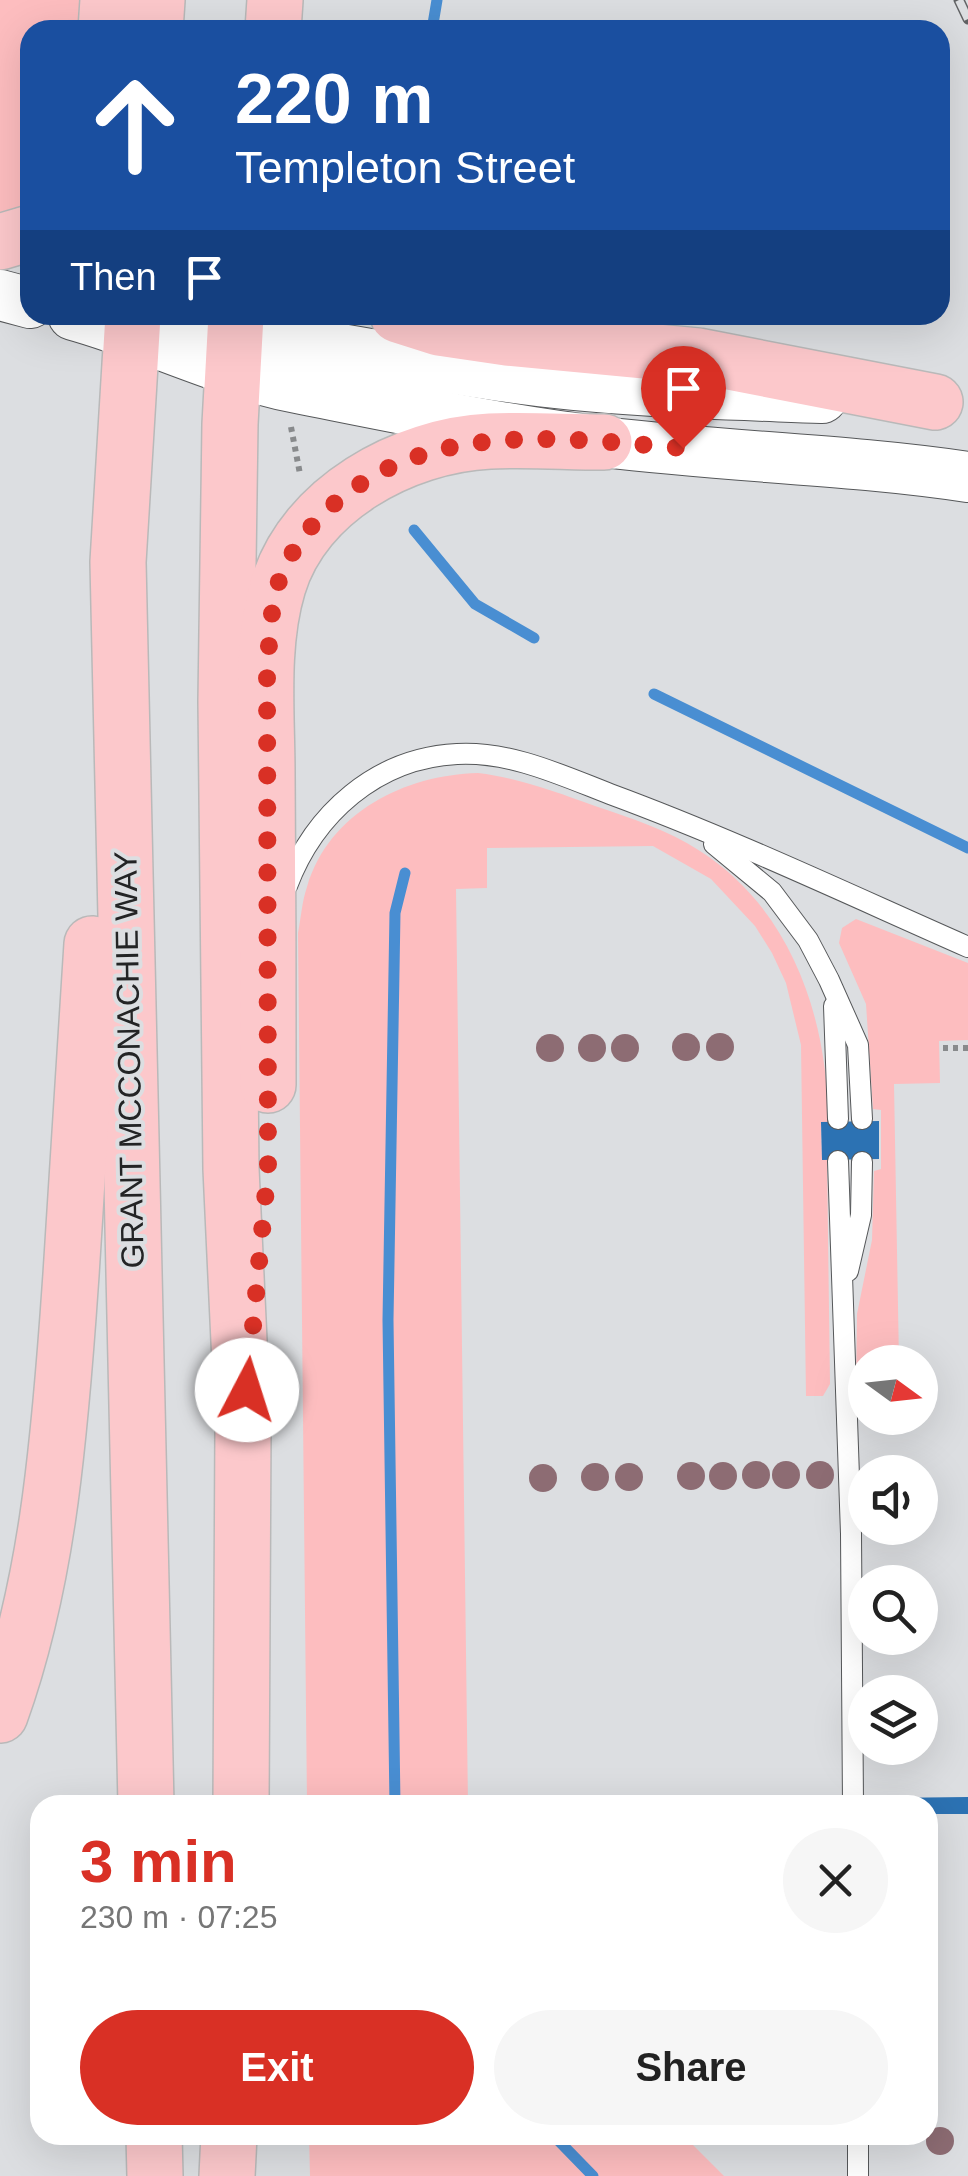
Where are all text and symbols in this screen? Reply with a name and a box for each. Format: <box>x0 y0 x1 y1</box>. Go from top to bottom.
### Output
icon: ahead <box>70 60 200 190</box>
text: 220 m <box>235 60 433 138</box>
text: Templeton Street <box>235 142 575 193</box>
icon: arrive <box>177 250 232 305</box>
text: Then <box>70 256 157 298</box>
pin <box>641 346 726 449</box>
icon: arrive <box>656 361 711 416</box>
street label: GRANT MCCONACHIE WAY <box>107 851 151 1269</box>
position arrow <box>195 1338 299 1442</box>
north arrow <box>848 1345 938 1435</box>
map controls <box>848 1345 938 1765</box>
button: sound <box>848 1455 938 1545</box>
button: search <box>848 1565 938 1655</box>
button: layers <box>848 1675 938 1765</box>
text: 3 min <box>80 1828 237 1895</box>
button: close <box>783 1828 888 1933</box>
text: 230 m · 07:25 <box>80 1899 277 1935</box>
button: Exit <box>80 2010 474 2125</box>
button: Share <box>494 2010 888 2125</box>

